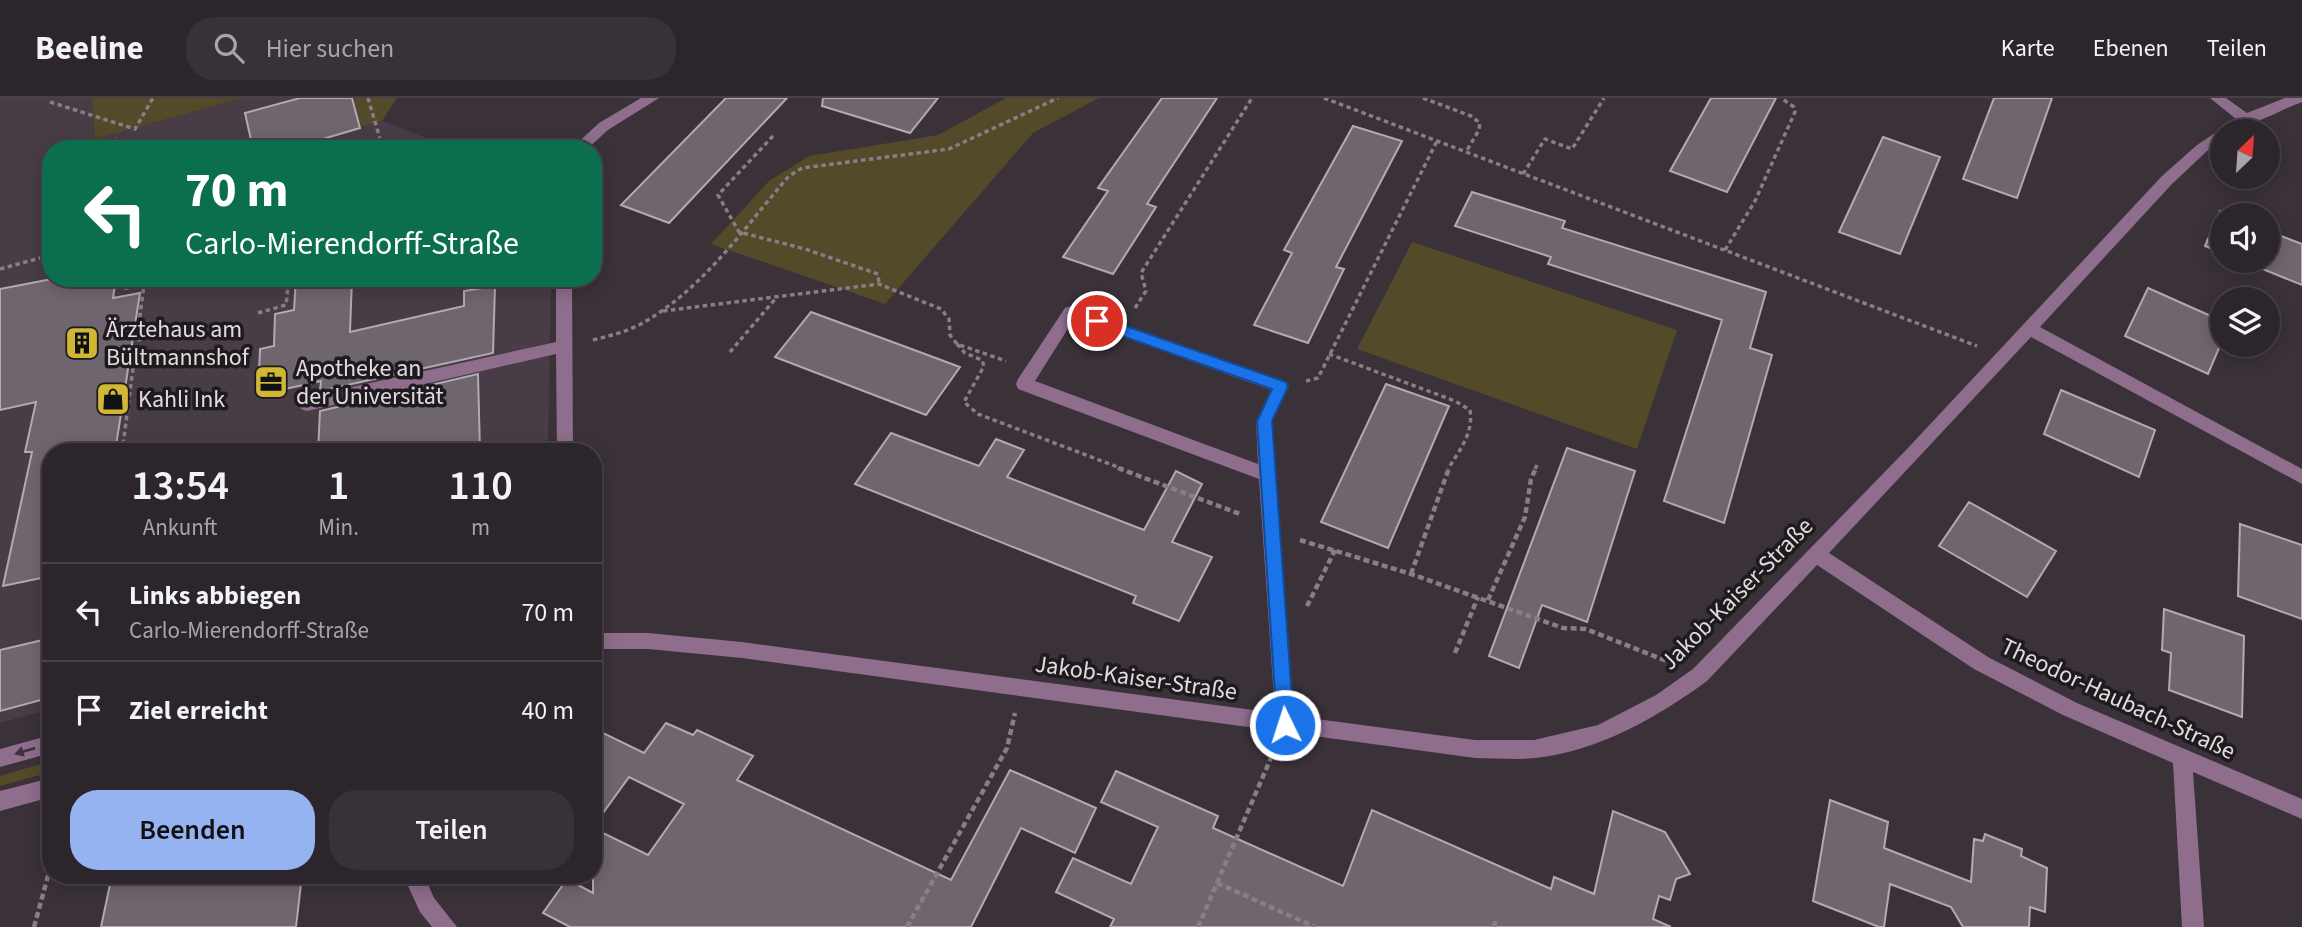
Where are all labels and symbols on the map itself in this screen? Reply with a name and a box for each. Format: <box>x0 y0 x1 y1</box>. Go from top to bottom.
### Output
north arrow <box>2210 119 2280 189</box>
pin <box>1067 291 1127 351</box>
place label: Ärztehaus am Bültmannshof <box>106 312 250 375</box>
building icon: Ärztehaus am Bültmannshof <box>63 324 101 362</box>
place label: Apotheke an der Universität <box>296 351 444 414</box>
office icon: Apotheke an der Universität <box>252 363 290 401</box>
shop icon: Kahli Ink <box>94 380 132 418</box>
place label: Kahli Ink <box>138 382 225 417</box>
street label: Jakob-Kaiser-Straße <box>1653 510 1821 678</box>
street label: Theodor-Haubach-Straße <box>1995 629 2241 769</box>
street label: Jakob-Kaiser-Straße <box>1033 647 1239 709</box>
position arrow <box>1248 688 1322 762</box>
one-way arrow <box>14 746 36 757</box>

